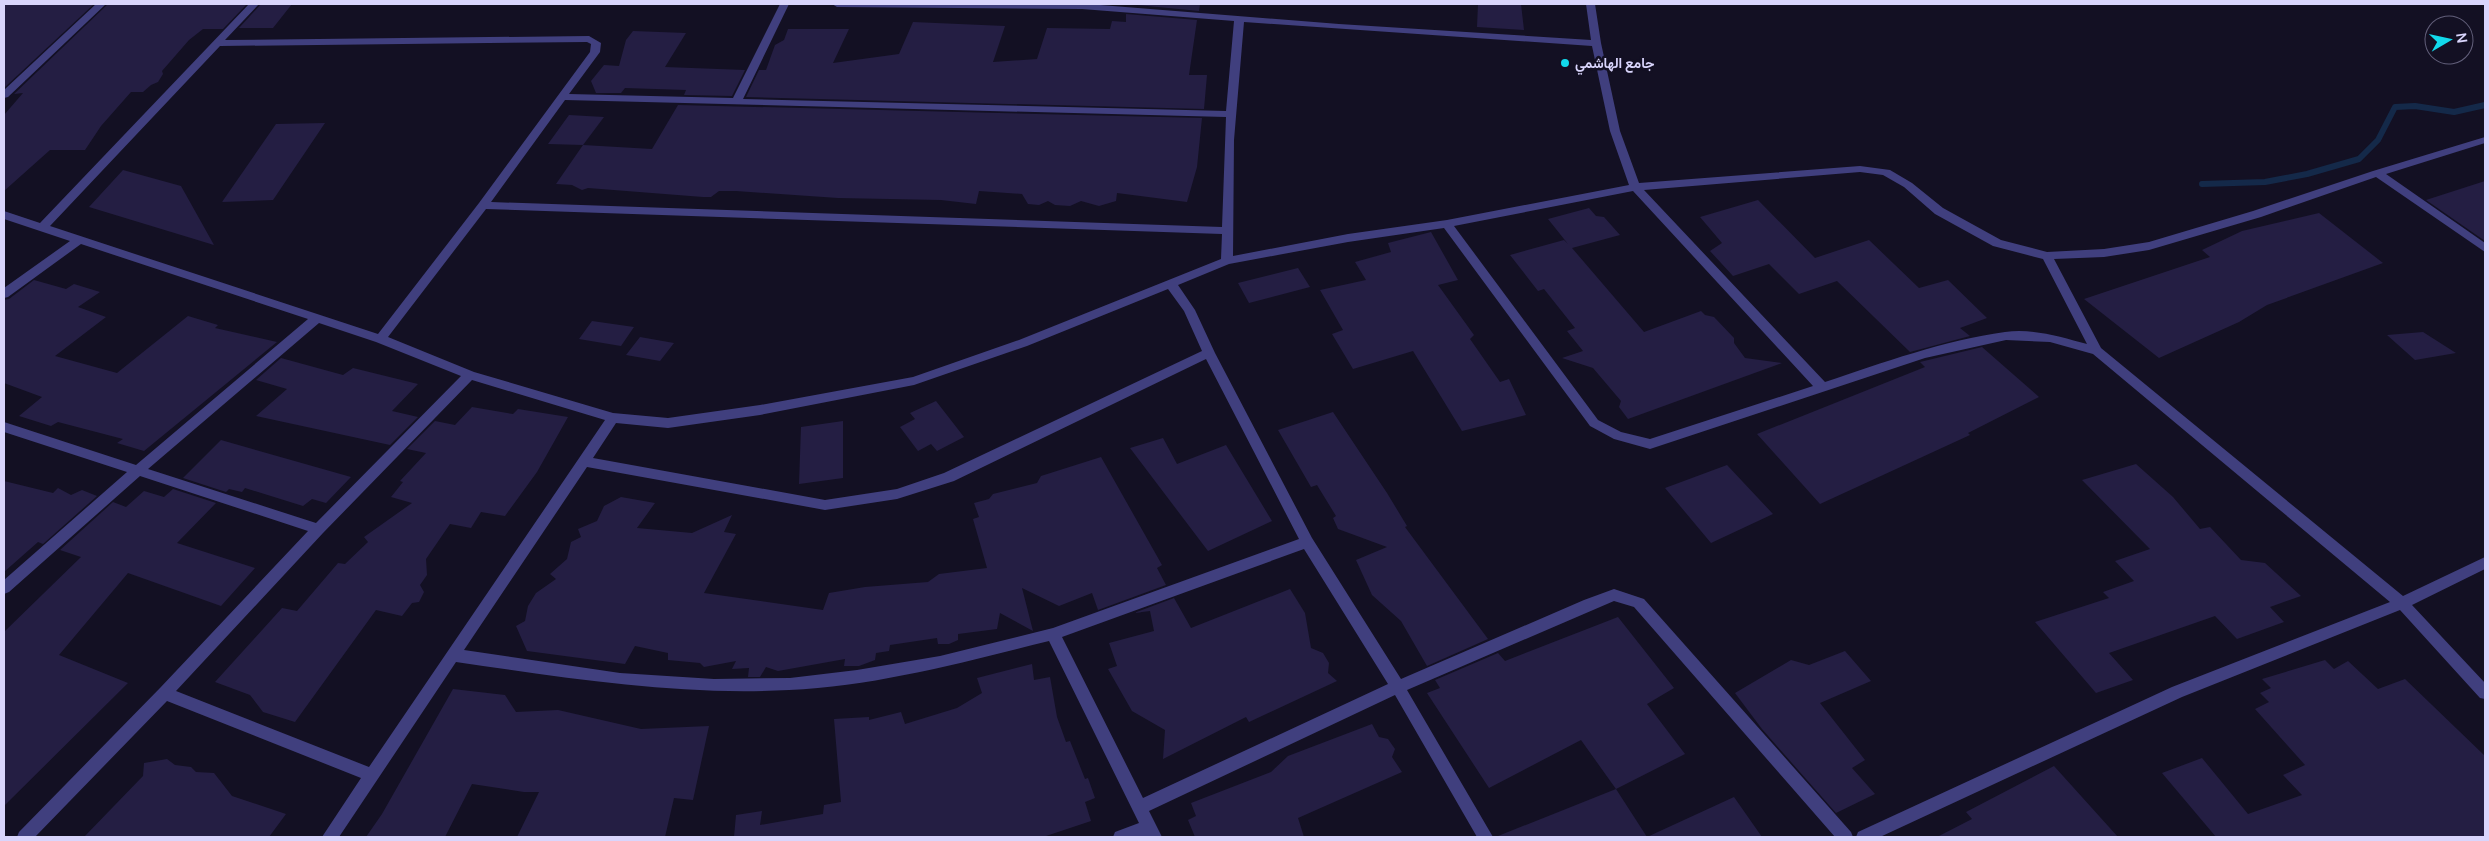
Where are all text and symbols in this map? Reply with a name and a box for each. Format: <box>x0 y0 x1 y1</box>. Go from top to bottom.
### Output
north arrow <box>2424 15 2474 65</box>
text: N <box>2452 31 2473 44</box>
place label: جامع الهاشمي <box>1575 53 1655 75</box>
marker: جامع الهاشمي <box>1559 57 1571 69</box>

